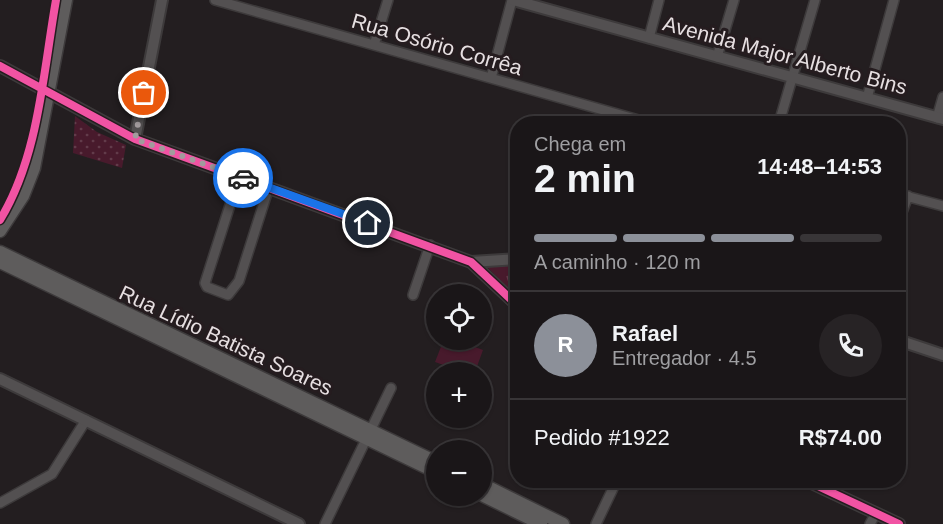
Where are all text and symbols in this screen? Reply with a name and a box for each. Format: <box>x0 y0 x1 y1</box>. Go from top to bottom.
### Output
street label: Rua Osório Corrêa <box>349 9 525 79</box>
street label: Avenida Major Alberto Bins <box>660 11 910 99</box>
pin <box>118 67 169 118</box>
icon: bag <box>127 76 160 109</box>
text: Chega em <box>534 133 626 155</box>
courier <box>213 148 273 208</box>
text: 14:48–14:53 <box>757 154 882 179</box>
text: 2 min <box>534 157 636 200</box>
icon: car <box>227 162 260 195</box>
pin <box>342 197 393 248</box>
icon: home <box>351 206 384 239</box>
text: A caminho · 120 m <box>534 251 701 273</box>
street label: Rua Lídio Batista Soares <box>116 280 336 400</box>
map controls <box>426 284 492 506</box>
button: locate <box>426 284 492 350</box>
button: phone <box>819 314 882 377</box>
text: Rafael <box>612 321 678 346</box>
text: R <box>558 332 573 357</box>
text: Entregador · 4.5 <box>612 347 757 369</box>
button: + <box>426 362 492 428</box>
text: Pedido #1922 <box>534 425 670 450</box>
text: R$74.00 <box>799 425 882 450</box>
button: − <box>426 440 492 506</box>

